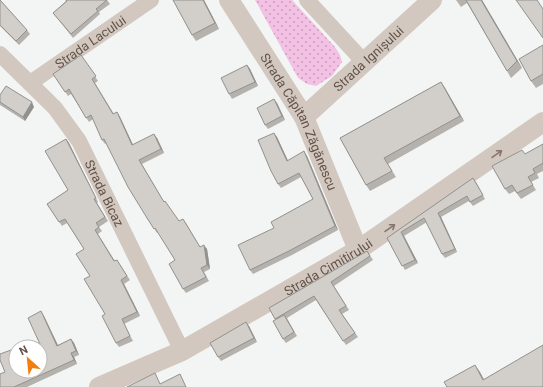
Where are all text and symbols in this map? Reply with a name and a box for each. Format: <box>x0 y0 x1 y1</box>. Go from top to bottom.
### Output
street label: Strada Lacului <box>52 12 128 71</box>
street label: Strada Ignișului <box>330 23 406 94</box>
street label: Strada Căpitan Zăgănescu <box>258 50 340 192</box>
one-way arrow <box>491 150 502 158</box>
street label: Strada Bicaz <box>82 157 128 230</box>
one-way arrow <box>384 223 396 231</box>
street label: Strada Cimitirului <box>281 235 375 298</box>
north arrow <box>8 339 48 379</box>
text: N <box>17 343 30 358</box>

